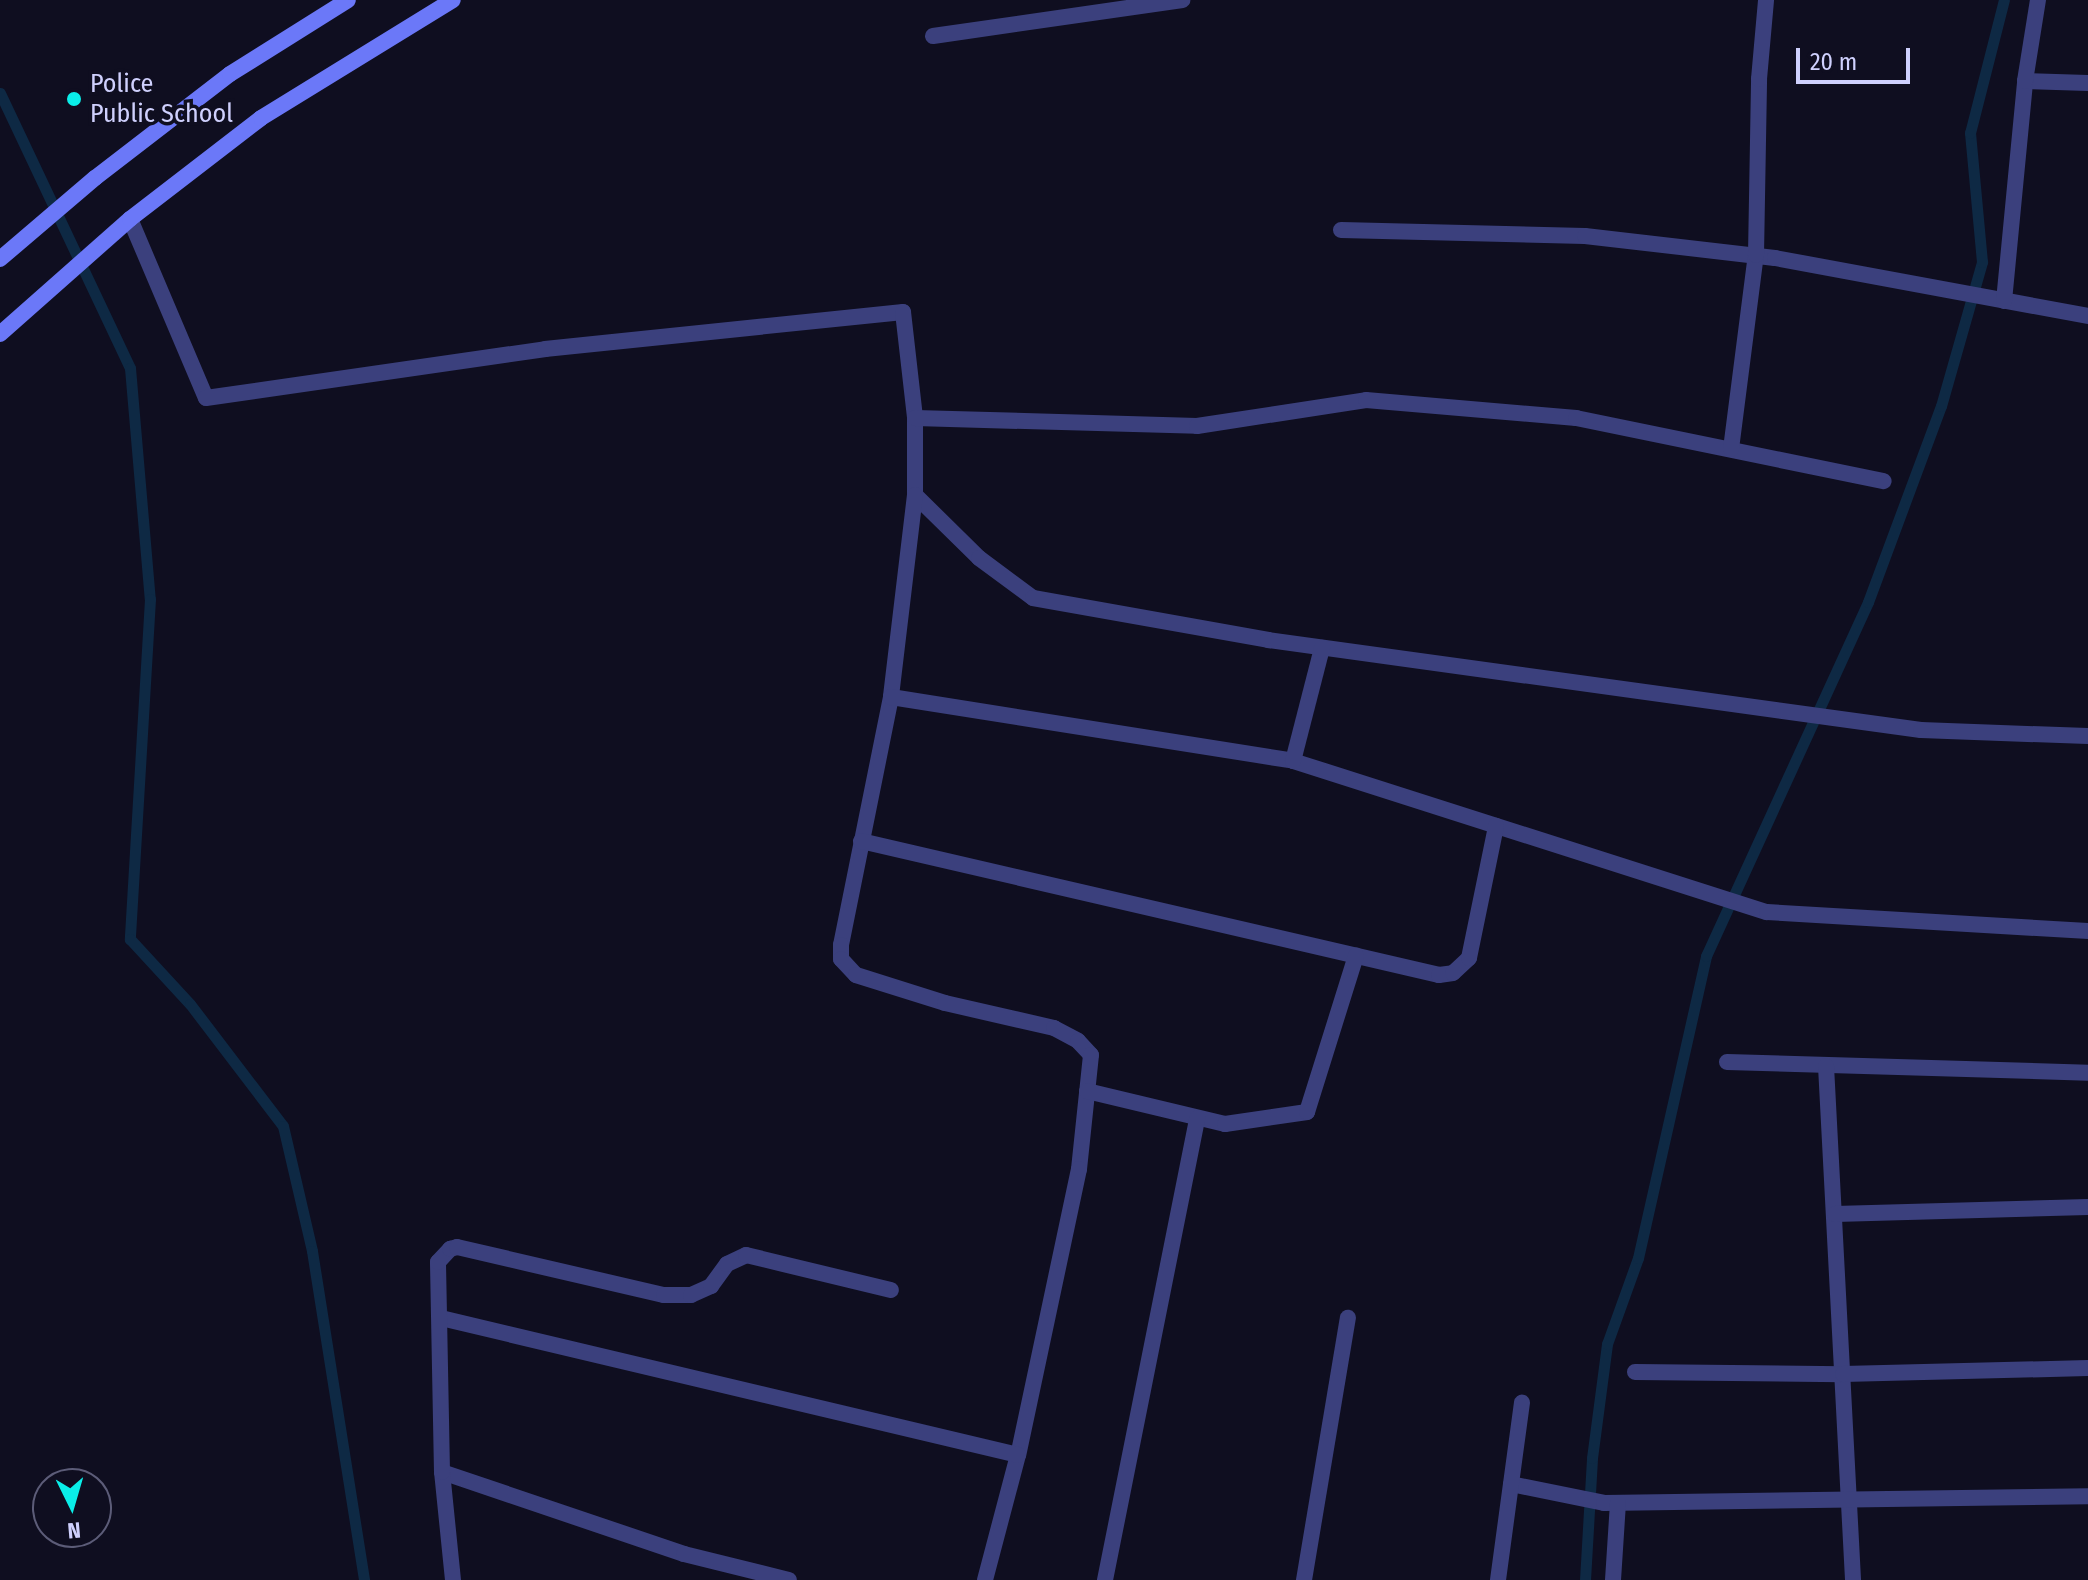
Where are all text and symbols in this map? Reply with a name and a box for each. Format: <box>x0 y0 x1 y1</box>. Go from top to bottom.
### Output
scale bar <box>1800 32 1914 82</box>
text: 20 m <box>1810 48 1857 76</box>
place label: Police Public School <box>90 68 233 130</box>
marker: Police Public School <box>65 90 83 108</box>
north arrow <box>32 1468 112 1548</box>
text: N <box>66 1516 82 1544</box>

